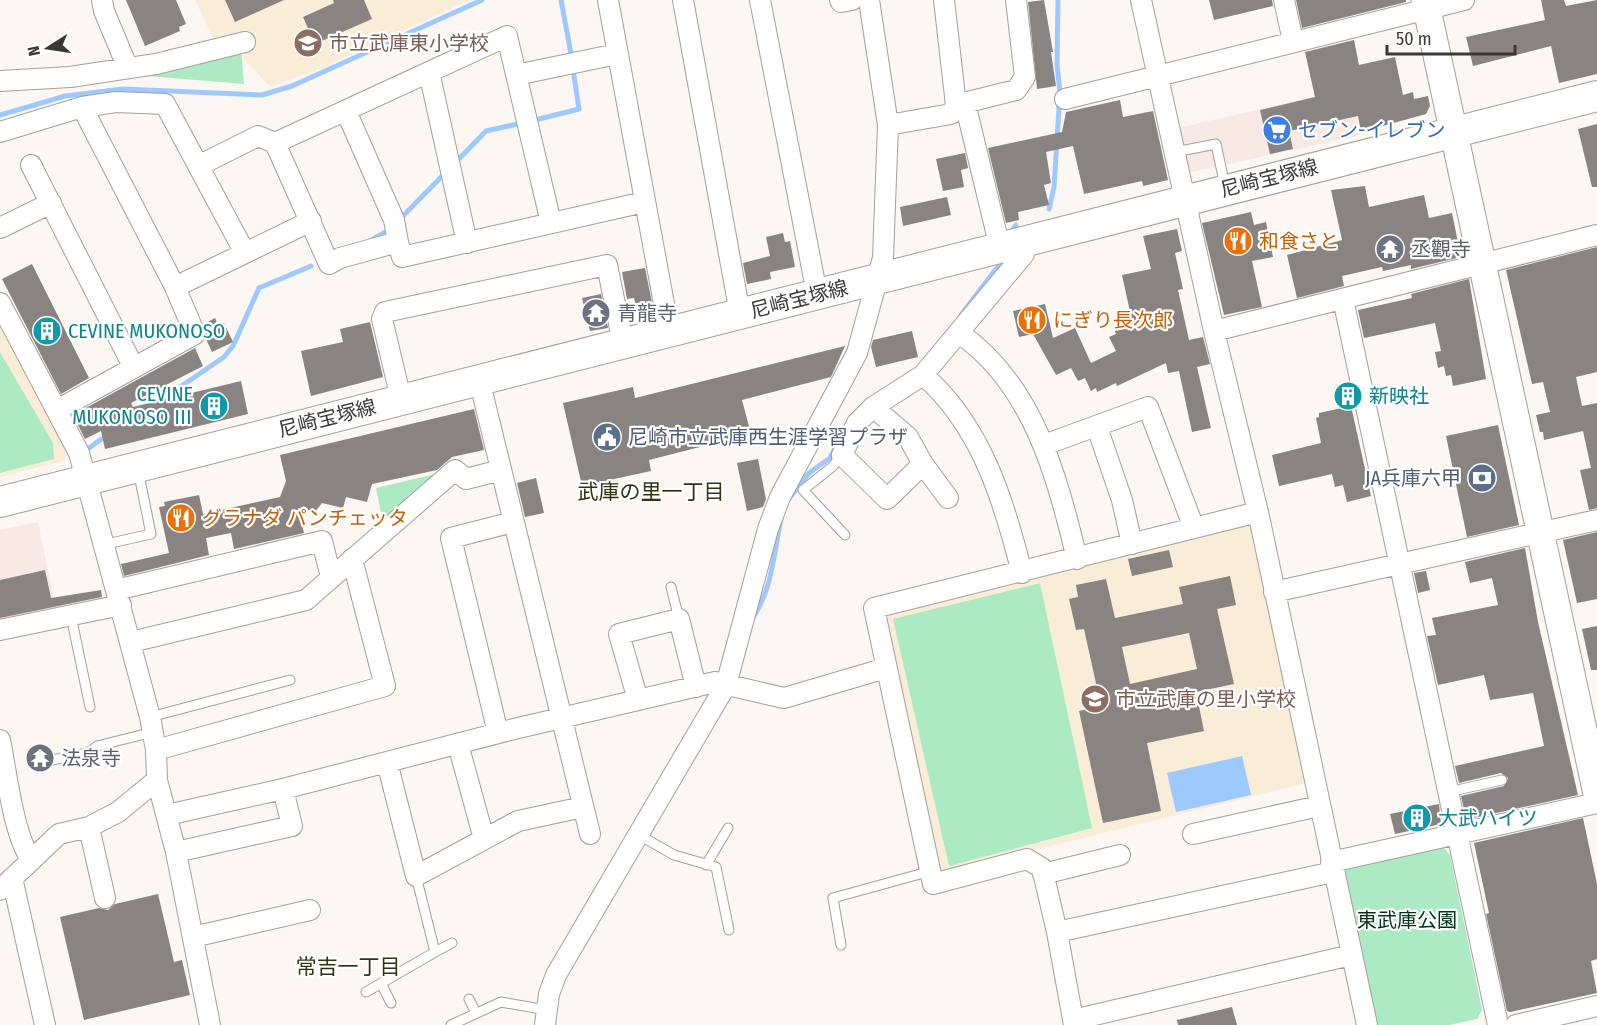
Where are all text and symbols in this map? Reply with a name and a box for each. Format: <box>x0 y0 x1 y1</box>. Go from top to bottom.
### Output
north arrow <box>18 18 78 78</box>
scale bar <box>1387 18 1514 56</box>
school or university icon: 市立武庫東小学校 <box>292 27 324 59</box>
text: 50 m <box>1396 28 1432 50</box>
place label: 市立武庫東小学校 <box>329 31 489 55</box>
text: N <box>24 44 44 58</box>
supermarket icon: セブン-イレブン <box>1261 114 1293 146</box>
place label: セブン-イレブン <box>1298 118 1445 142</box>
street label: 尼崎宝塚線 <box>1218 154 1320 202</box>
restaurant icon: 和食さと <box>1222 225 1254 257</box>
place label: 和食さと <box>1259 229 1339 253</box>
temple icon: 丞觀寺 <box>1374 233 1406 265</box>
place label: 丞觀寺 <box>1411 237 1471 261</box>
street label: 尼崎宝塚線 <box>748 275 850 323</box>
temple icon: 青龍寺 <box>580 297 612 329</box>
place label: 青龍寺 <box>617 301 677 325</box>
restaurant icon: にぎり長次郎 <box>1016 304 1048 336</box>
place label: にぎり長次郎 <box>1053 308 1173 332</box>
building icon: CEVINE MUKONOSO <box>31 315 63 347</box>
place label: CEVINE MUKONOSO <box>68 319 225 343</box>
building icon: 新映社 <box>1332 380 1364 412</box>
place label: CEVINE MUKONOSO Ⅲ <box>72 382 193 429</box>
place label: 新映社 <box>1369 384 1429 408</box>
building icon: CEVINE MUKONOSO Ⅲ <box>198 390 230 422</box>
street label: 尼崎宝塚線 <box>276 394 378 442</box>
public building icon: 尼崎市立武庫西生涯学習プラザ <box>591 421 623 453</box>
place label: 尼崎市立武庫西生涯学習プラザ <box>628 425 908 449</box>
bank icon: JA兵庫六甲 <box>1466 462 1498 494</box>
place label: JA兵庫六甲 <box>1365 466 1461 490</box>
district label: 武庫の里一丁目 <box>578 479 725 505</box>
restaurant icon: グラナダ パンチェッタ <box>165 502 197 534</box>
place label: グラナダ パンチェッタ <box>202 506 408 530</box>
school or university icon: 市立武庫の里小学校 <box>1079 683 1111 715</box>
place label: 市立武庫の里小学校 <box>1116 687 1296 711</box>
temple icon: 法泉寺 <box>24 742 56 774</box>
place label: 法泉寺 <box>61 746 121 770</box>
building icon: 大武ハイツ <box>1401 802 1433 834</box>
place label: 大武ハイツ <box>1438 806 1538 830</box>
park label: 東武庫公園 <box>1357 908 1457 932</box>
district label: 常吉一丁目 <box>296 954 401 980</box>

